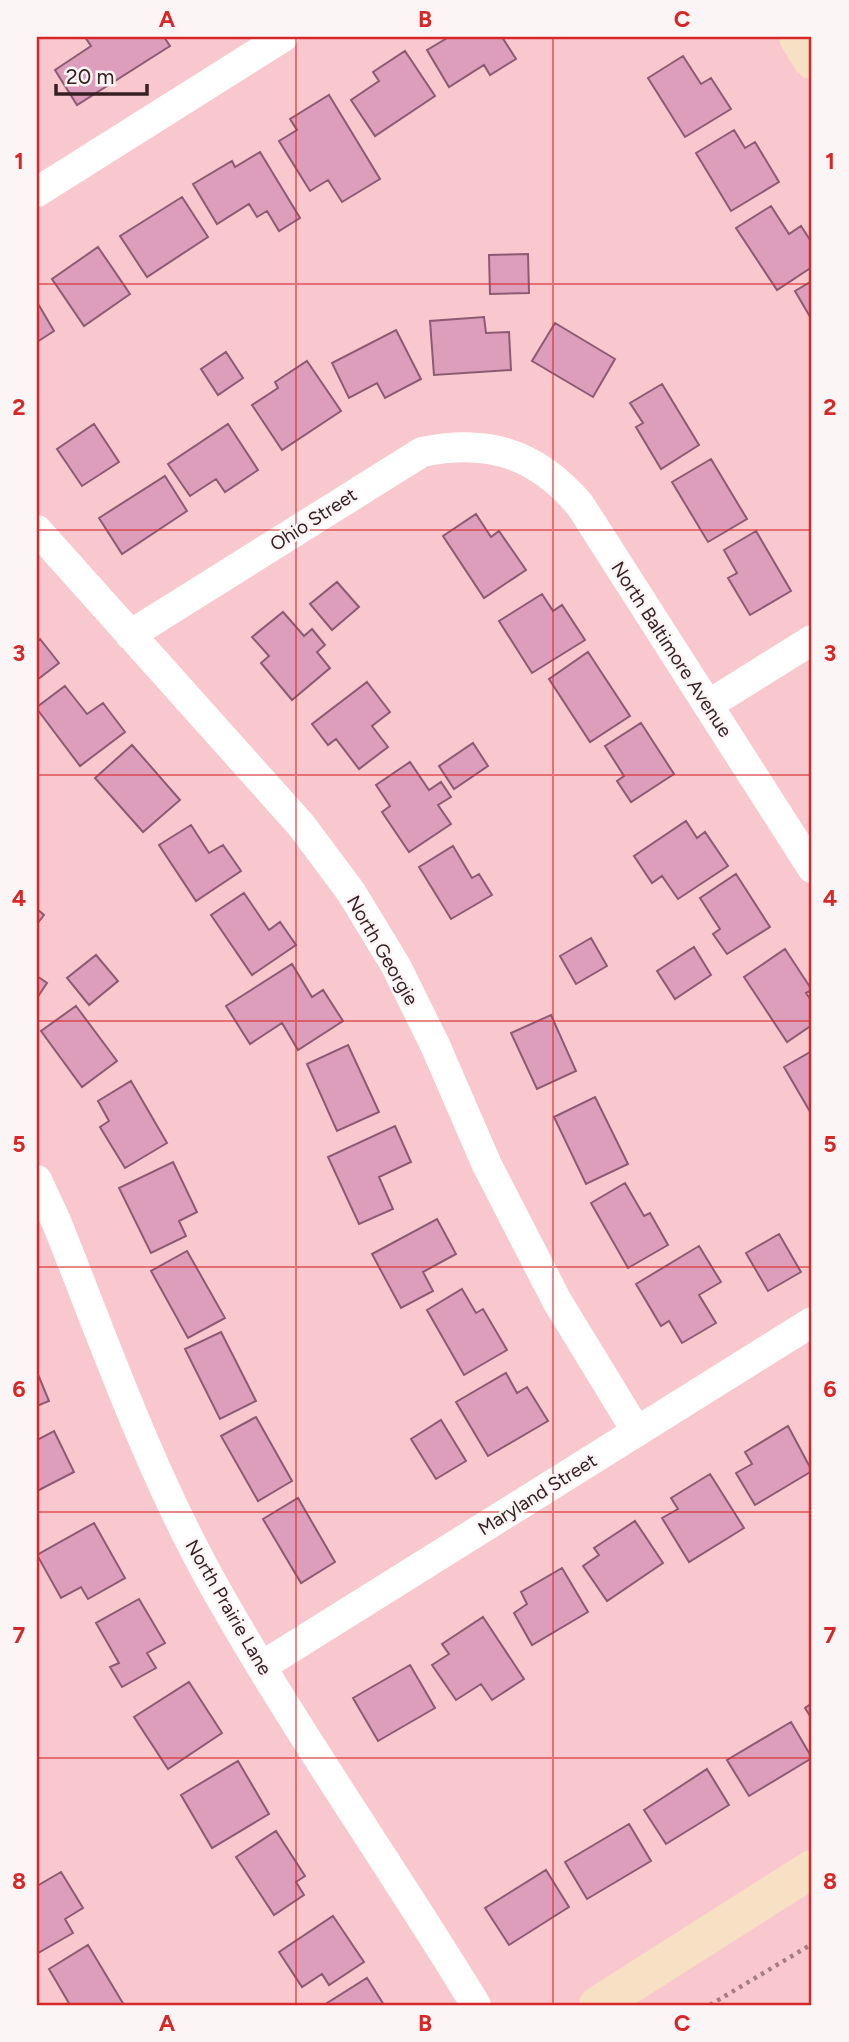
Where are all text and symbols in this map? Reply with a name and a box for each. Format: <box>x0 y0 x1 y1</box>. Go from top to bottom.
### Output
text: A <box>159 5 176 33</box>
text: B <box>418 5 432 33</box>
text: C <box>674 5 691 33</box>
scale bar <box>56 52 147 96</box>
text: 20 m <box>66 64 114 89</box>
text: 1 <box>14 147 24 175</box>
text: 1 <box>825 147 835 175</box>
text: 2 <box>12 393 26 421</box>
text: 2 <box>823 393 837 421</box>
street label: Ohio Street <box>266 483 361 556</box>
street label: North Baltimore Avenue <box>606 557 737 741</box>
text: 3 <box>13 639 25 667</box>
text: 3 <box>824 639 836 667</box>
text: 4 <box>12 884 26 912</box>
text: 4 <box>823 884 837 912</box>
street label: North Georgie <box>342 891 423 1009</box>
text: 5 <box>12 1130 26 1158</box>
text: 5 <box>823 1130 837 1158</box>
text: 6 <box>12 1375 26 1403</box>
text: 6 <box>823 1375 837 1403</box>
street label: Maryland Street <box>474 1449 601 1540</box>
street label: North Prairie Lane <box>180 1535 277 1679</box>
text: 7 <box>13 1621 26 1649</box>
text: 7 <box>824 1621 837 1649</box>
text: 8 <box>12 1867 26 1895</box>
text: 8 <box>823 1867 837 1895</box>
text: A <box>159 2009 176 2037</box>
text: B <box>418 2009 432 2037</box>
text: C <box>674 2009 691 2037</box>

